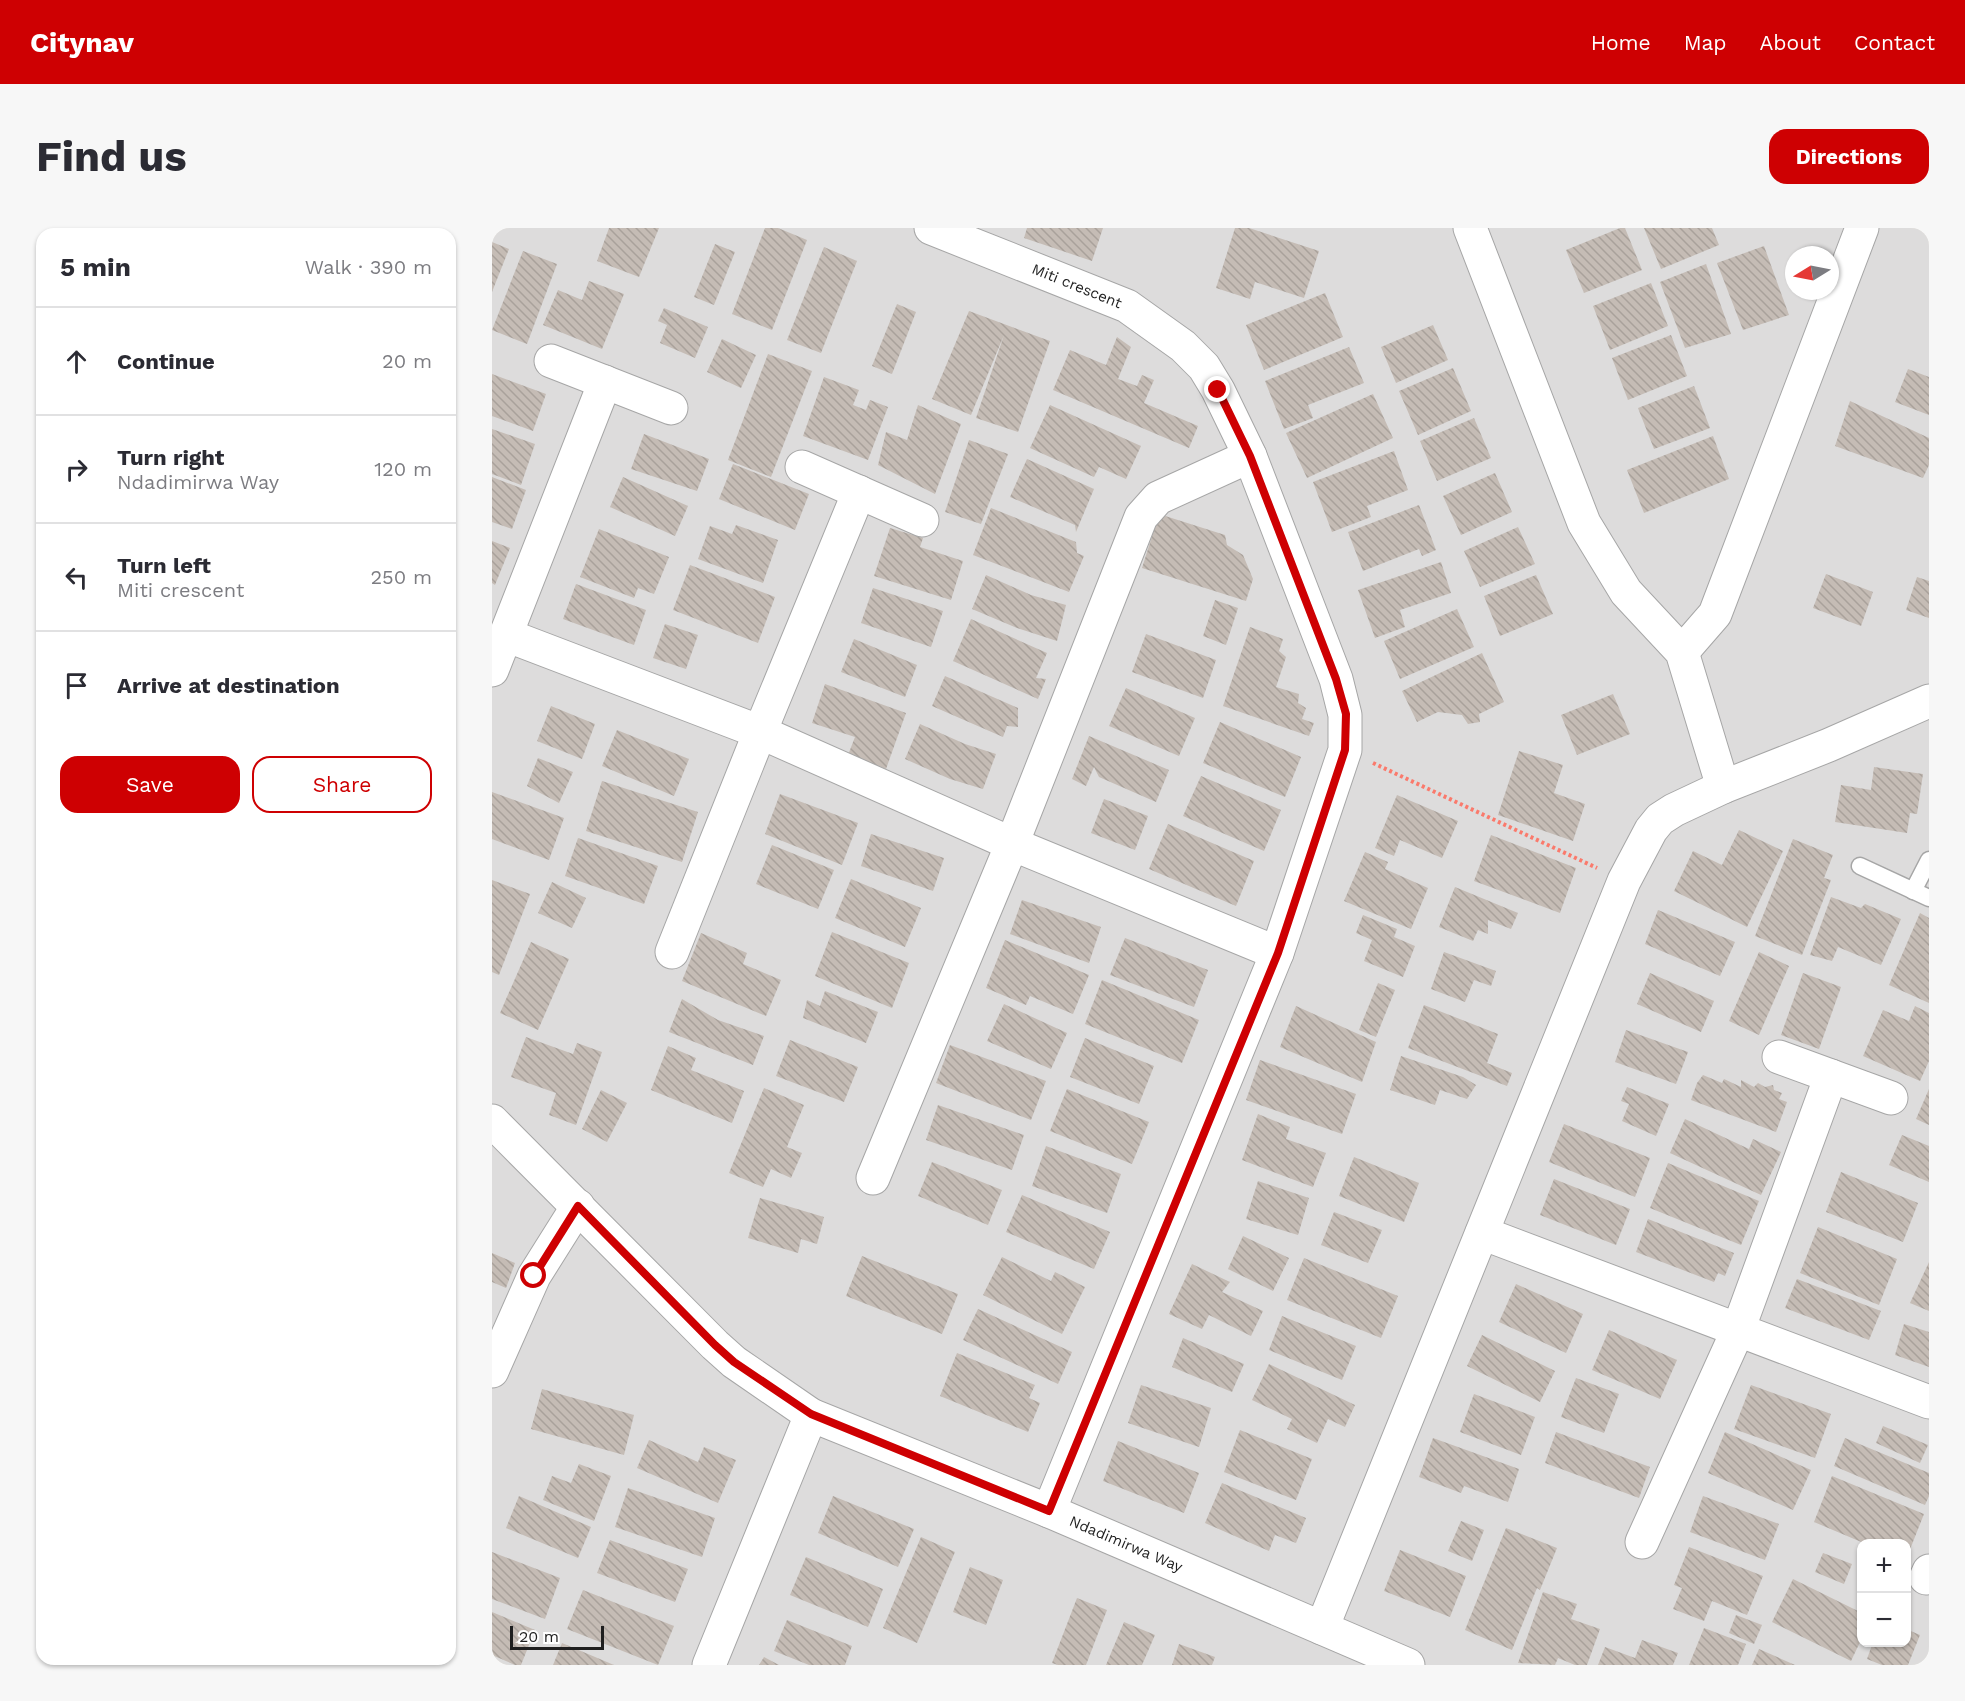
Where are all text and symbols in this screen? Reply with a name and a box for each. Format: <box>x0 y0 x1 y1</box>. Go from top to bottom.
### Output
text: Citynav <box>30 26 134 59</box>
text: Home <box>1591 30 1651 55</box>
text: Map <box>1684 30 1727 55</box>
text: About <box>1760 30 1821 55</box>
text: Contact <box>1854 30 1935 55</box>
button: Directions <box>1769 129 1929 184</box>
text: Find us <box>36 132 187 181</box>
north arrow <box>1785 246 1839 300</box>
text: 5 min <box>60 252 131 282</box>
text: Walk · 390 m <box>305 255 432 279</box>
street label: Miti crescent <box>1029 260 1125 313</box>
icon: ahead <box>60 345 93 378</box>
text: Continue <box>117 349 215 374</box>
text: 20 m <box>382 349 432 373</box>
route end <box>1204 376 1230 402</box>
text: Turn right <box>117 445 224 470</box>
icon: right <box>60 453 93 486</box>
text: 120 m <box>374 457 432 481</box>
text: Ndadimirwa Way <box>117 470 279 494</box>
text: Turn left <box>117 553 211 578</box>
icon: left <box>60 561 93 594</box>
text: 250 m <box>370 565 432 589</box>
text: Miti crescent <box>117 578 244 602</box>
icon: arrive <box>60 669 93 702</box>
text: Arrive at destination <box>117 673 340 698</box>
button: Save <box>60 756 240 813</box>
button: Share <box>252 756 432 813</box>
route start <box>520 1262 546 1288</box>
street label: Ndadimirwa Way <box>1067 1512 1186 1576</box>
map controls <box>1857 1539 1911 1647</box>
button: + <box>1857 1539 1911 1593</box>
button: − <box>1857 1593 1911 1647</box>
scale bar <box>510 1623 604 1650</box>
text: 20 m <box>519 1627 559 1646</box>

